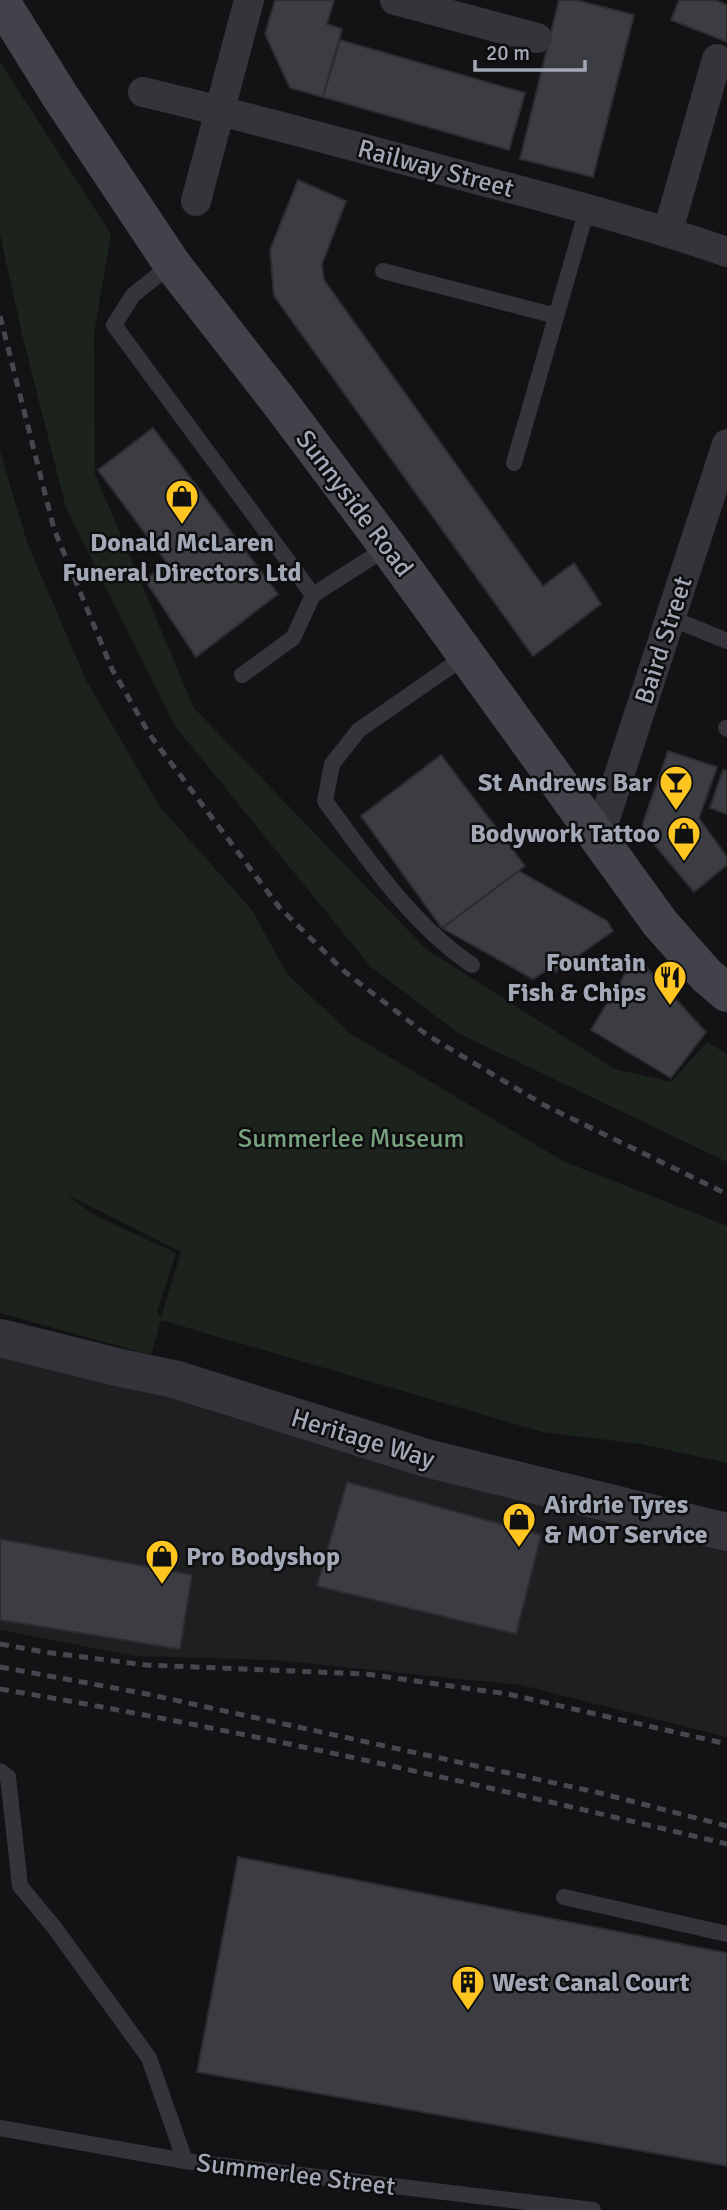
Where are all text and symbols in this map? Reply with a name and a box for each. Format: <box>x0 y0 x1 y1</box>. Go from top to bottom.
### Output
scale bar <box>475 28 585 72</box>
text: 20 m <box>486 40 530 66</box>
street label: Railway Street <box>354 133 517 205</box>
street label: Sunnyside Road <box>289 424 420 583</box>
shop icon: Donald McLaren Funeral Directors Ltd <box>163 477 201 526</box>
place label: Donald McLaren Funeral Directors Ltd <box>62 527 302 589</box>
street label: Baird Street <box>628 572 700 708</box>
bar icon: St Andrews Bar <box>657 763 695 812</box>
place label: St Andrews Bar <box>478 767 653 799</box>
shop icon: Bodywork Tattoo <box>665 814 703 863</box>
place label: Bodywork Tattoo <box>470 818 660 850</box>
place label: Fountain Fish & Chips <box>507 947 646 1009</box>
restaurant icon: Fountain Fish & Chips <box>651 958 689 1007</box>
park label: Summerlee Museum <box>238 1123 464 1155</box>
street label: Heritage Way <box>287 1402 438 1476</box>
place label: Airdrie Tyres & MOT Service <box>544 1489 708 1551</box>
shop icon: Airdrie Tyres & MOT Service <box>500 1500 538 1549</box>
shop icon: Pro Bodyshop <box>143 1537 181 1586</box>
place label: Pro Bodyshop <box>186 1541 340 1573</box>
building icon: West Canal Court <box>449 1963 487 2012</box>
place label: West Canal Court <box>492 1967 690 1999</box>
street label: Summerlee Street <box>195 2147 397 2203</box>

